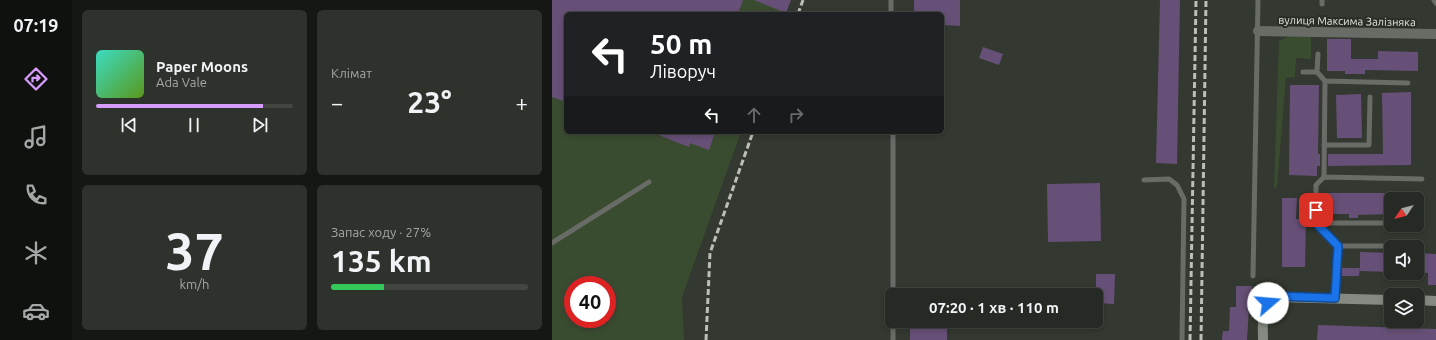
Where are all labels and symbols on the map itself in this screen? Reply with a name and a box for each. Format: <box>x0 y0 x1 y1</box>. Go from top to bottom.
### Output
street label: вулиця Максима Залізняка <box>1278 14 1416 28</box>
north arrow <box>1384 192 1424 232</box>
pin <box>1299 193 1333 227</box>
speed limit sign: 40 <box>564 276 616 328</box>
position arrow <box>1247 282 1289 324</box>

